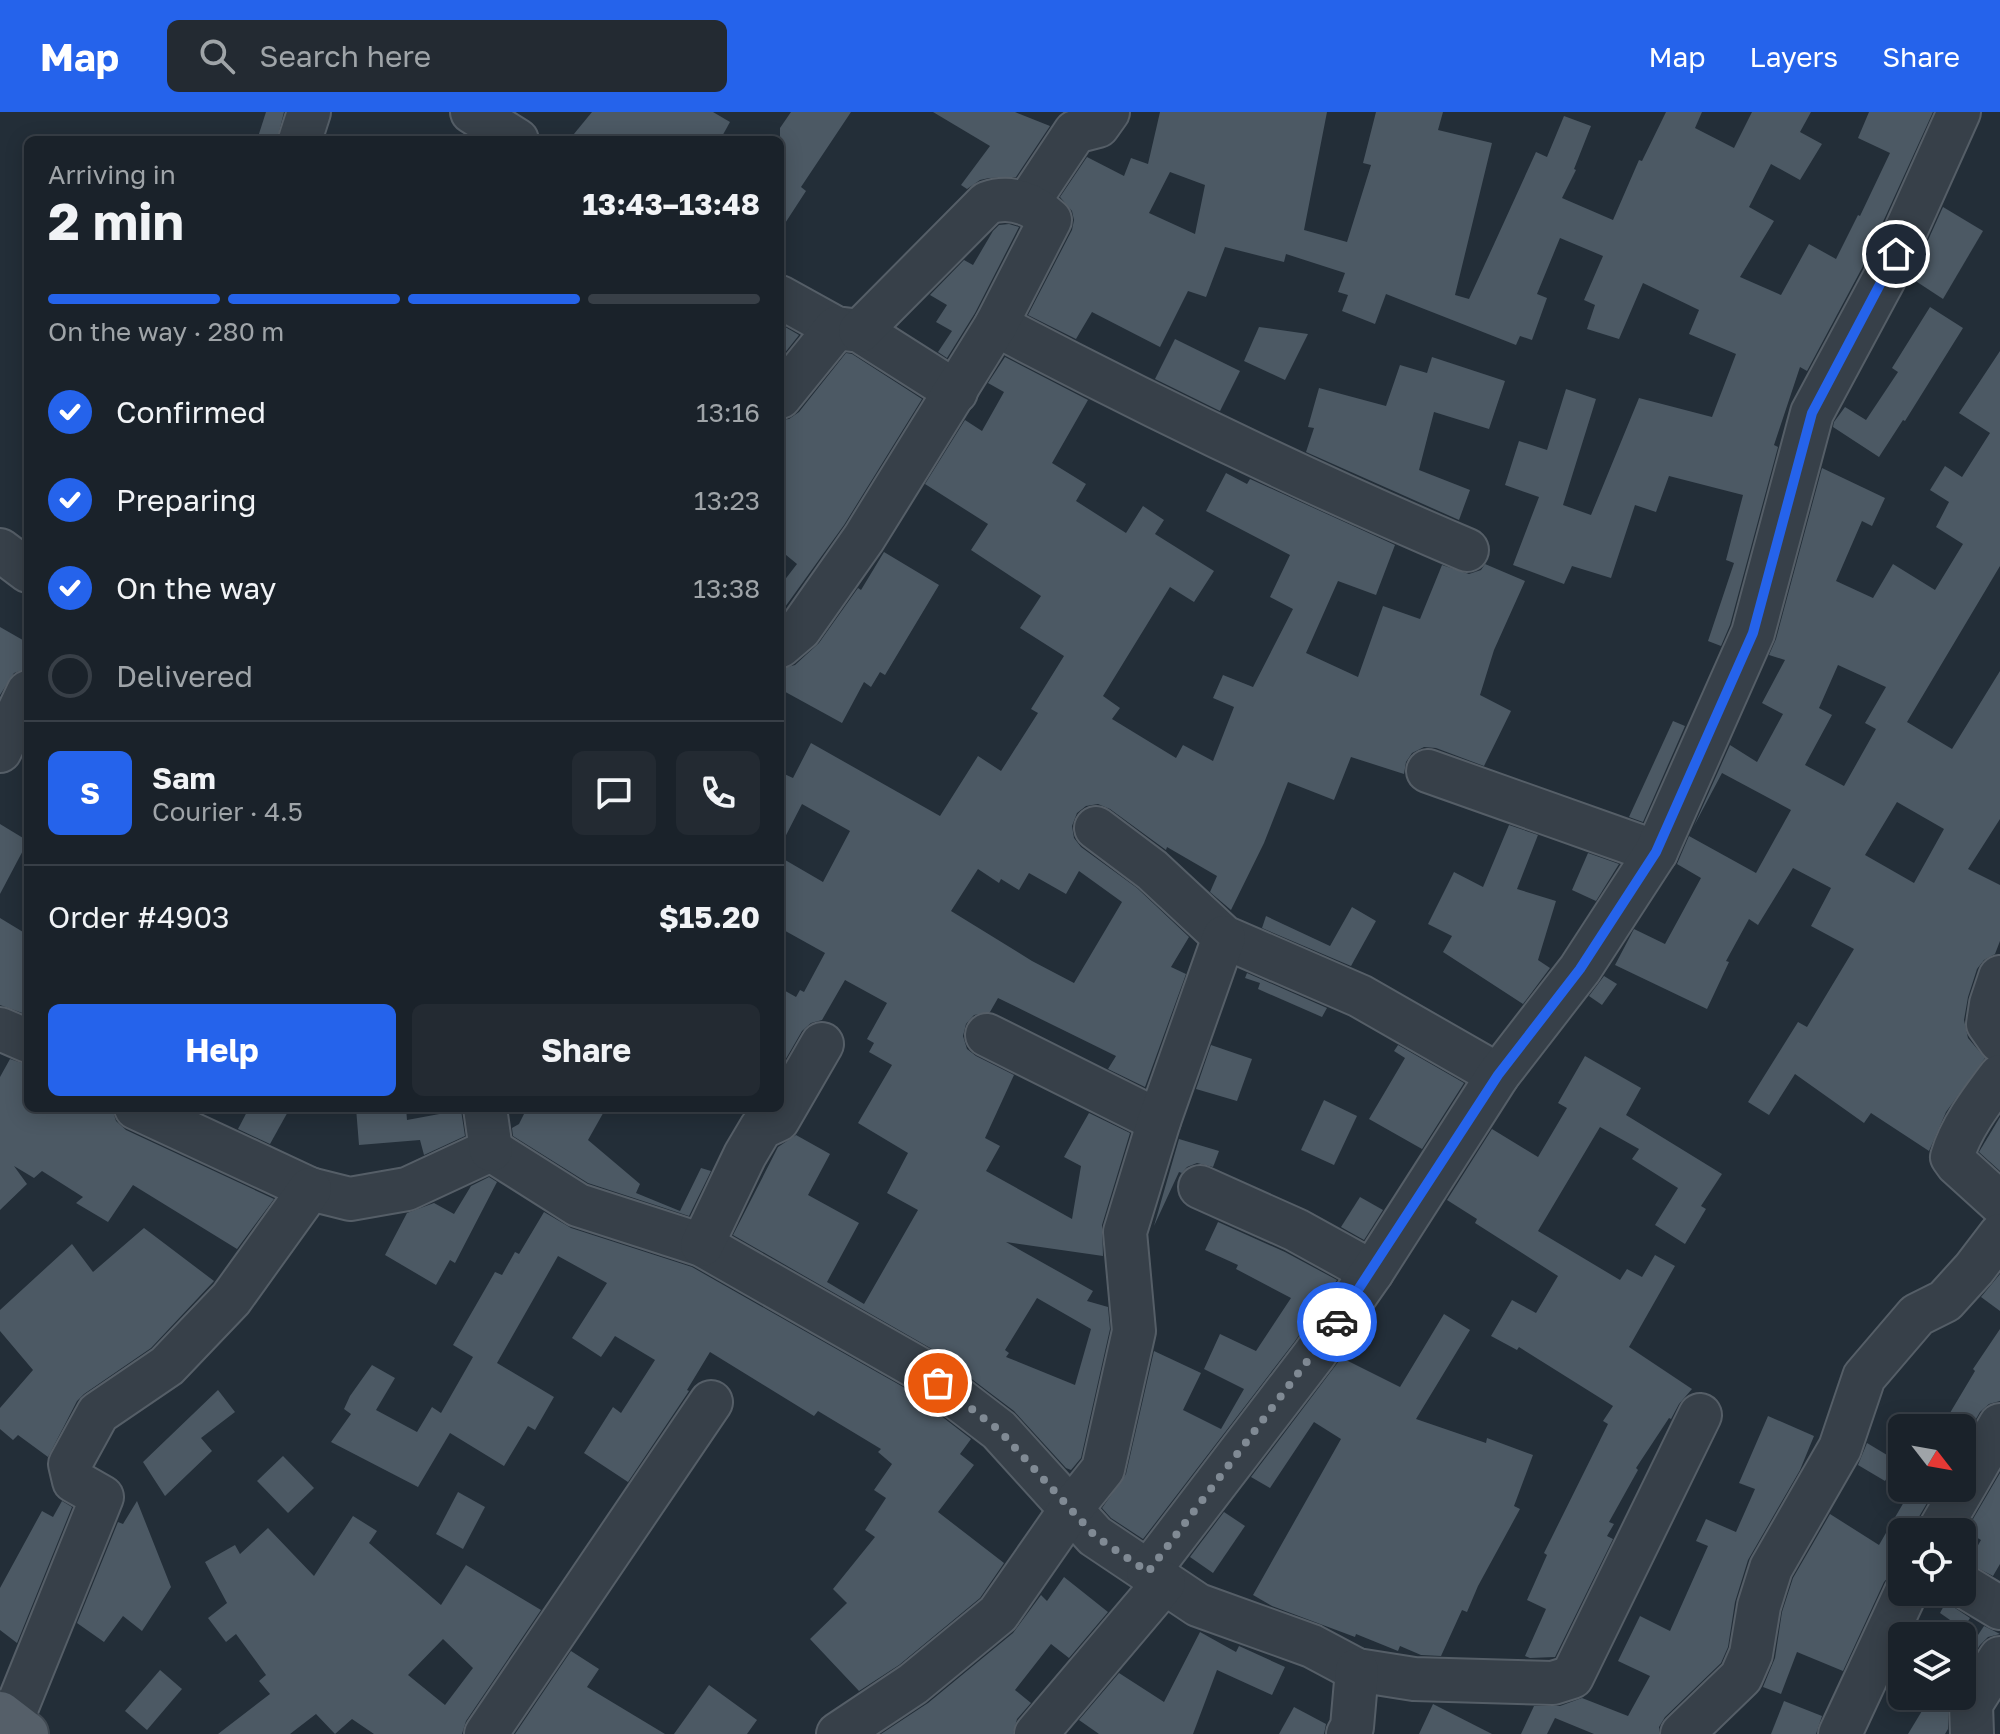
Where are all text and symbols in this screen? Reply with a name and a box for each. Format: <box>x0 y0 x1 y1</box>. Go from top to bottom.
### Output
search box <box>167 20 727 92</box>
text: Map <box>40 34 119 79</box>
icon: search <box>195 34 239 78</box>
text: Search here <box>259 38 431 74</box>
text: Map <box>1648 40 1706 73</box>
text: Layers <box>1750 40 1838 73</box>
text: Share <box>1882 40 1960 73</box>
text: Arriving in <box>48 159 176 190</box>
text: 13:43–13:48 <box>582 186 760 222</box>
text: 2 min <box>48 189 184 251</box>
pin <box>1862 220 1930 288</box>
icon: home <box>1874 232 1918 276</box>
text: On the way · 280 m <box>48 316 284 347</box>
icon: check <box>48 390 92 434</box>
text: Confirmed <box>116 394 266 430</box>
text: 13:16 <box>696 397 760 428</box>
icon: check <box>48 478 92 522</box>
text: Preparing <box>116 482 257 518</box>
text: 13:23 <box>694 485 760 516</box>
icon: check <box>48 566 92 610</box>
text: On the way <box>116 570 276 606</box>
text: 13:38 <box>693 573 760 604</box>
text: Delivered <box>116 658 253 694</box>
button: chat <box>572 751 656 835</box>
button: phone <box>676 751 760 835</box>
text: Sam <box>152 760 216 796</box>
text: S <box>80 775 100 811</box>
text: Courier · 4.5 <box>152 796 303 827</box>
text: Order #4903 <box>48 899 230 935</box>
text: $15.20 <box>659 899 760 935</box>
button: Help <box>48 1004 396 1096</box>
button: Share <box>412 1004 760 1096</box>
courier <box>1297 1282 1377 1362</box>
icon: car <box>1315 1300 1359 1344</box>
pin <box>904 1349 972 1417</box>
icon: bag <box>916 1361 960 1405</box>
north arrow <box>1888 1414 1976 1502</box>
map controls <box>1888 1414 1976 1710</box>
button: locate <box>1888 1518 1976 1606</box>
button: layers <box>1888 1622 1976 1710</box>

